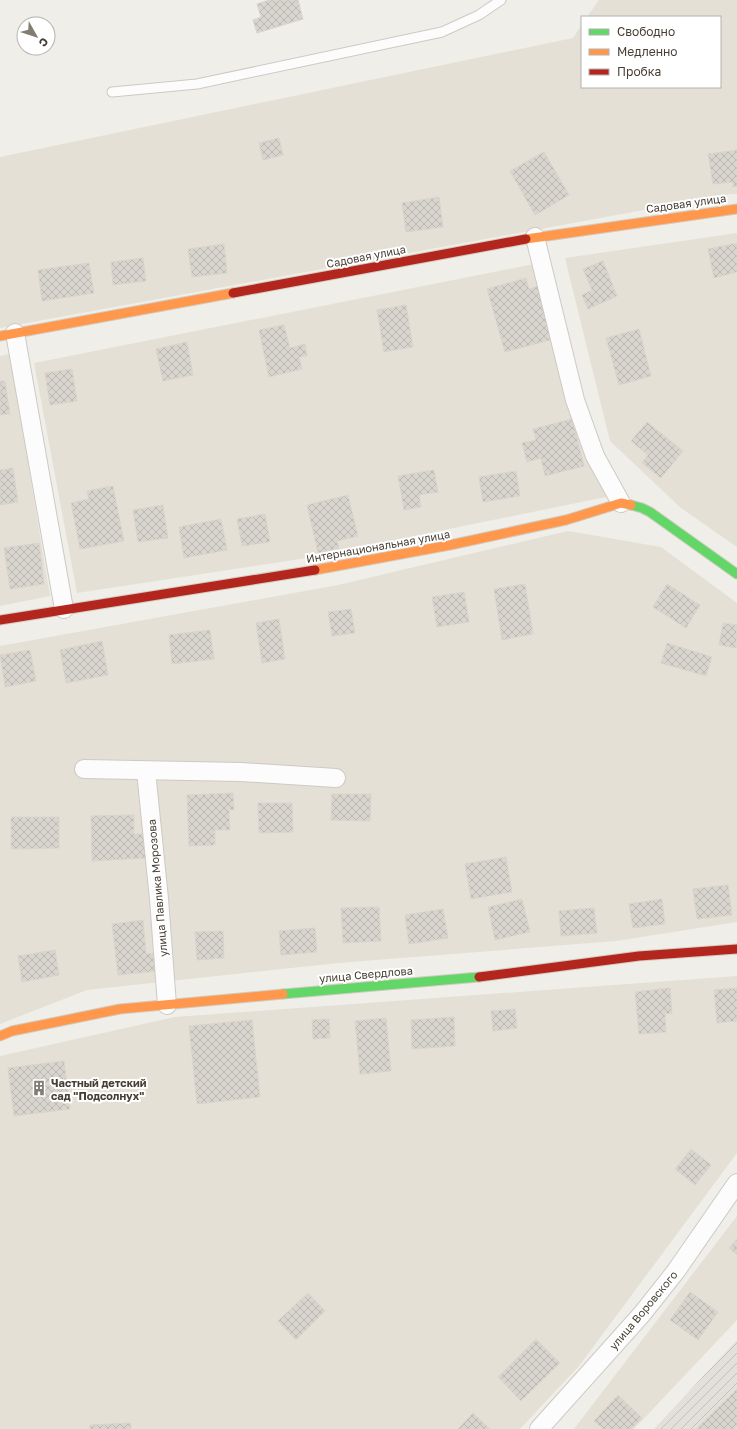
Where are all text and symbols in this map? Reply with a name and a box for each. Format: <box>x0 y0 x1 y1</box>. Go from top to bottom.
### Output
north arrow <box>16 16 56 56</box>
legend <box>581 16 721 88</box>
text: Свободно <box>617 24 675 39</box>
text: С <box>37 35 52 50</box>
text: Медленно <box>617 44 677 59</box>
text: Пробка <box>617 64 661 79</box>
street label: Садовая улица <box>645 191 727 215</box>
street label: Садовая улица <box>325 242 407 270</box>
street label: Интернациональная улица <box>305 527 451 565</box>
street label: улица Павлика Морозова <box>145 819 169 957</box>
street label: улица Свердлова <box>319 963 413 985</box>
place label: Частный детский сад "Подсолнух" <box>51 1076 147 1102</box>
building icon: Частный детский сад "Подсолнух" <box>30 1079 48 1097</box>
street label: улица Воровского <box>606 1268 680 1352</box>

